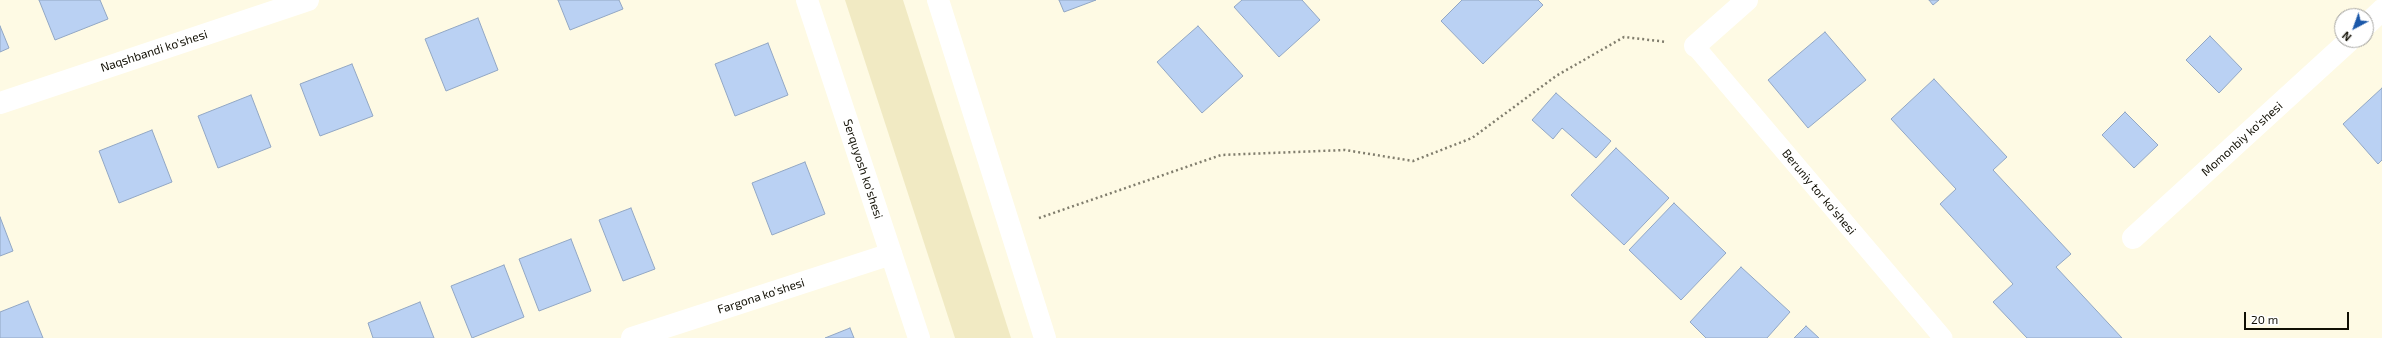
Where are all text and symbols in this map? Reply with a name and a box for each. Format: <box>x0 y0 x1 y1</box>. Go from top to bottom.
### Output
north arrow <box>2334 8 2374 48</box>
street label: Naqshbandi ko'shesi <box>99 27 209 75</box>
text: N <box>2339 29 2354 44</box>
street label: Momonbiy ko'shesi <box>2199 99 2285 179</box>
street label: Serquyosh ko'shesi <box>840 117 886 221</box>
street label: Beruniy tor ko'shesi <box>1779 146 1859 238</box>
street label: Fargona ko'shesi <box>716 275 806 317</box>
scale bar <box>2246 304 2351 330</box>
text: 20 m <box>2251 312 2278 326</box>

